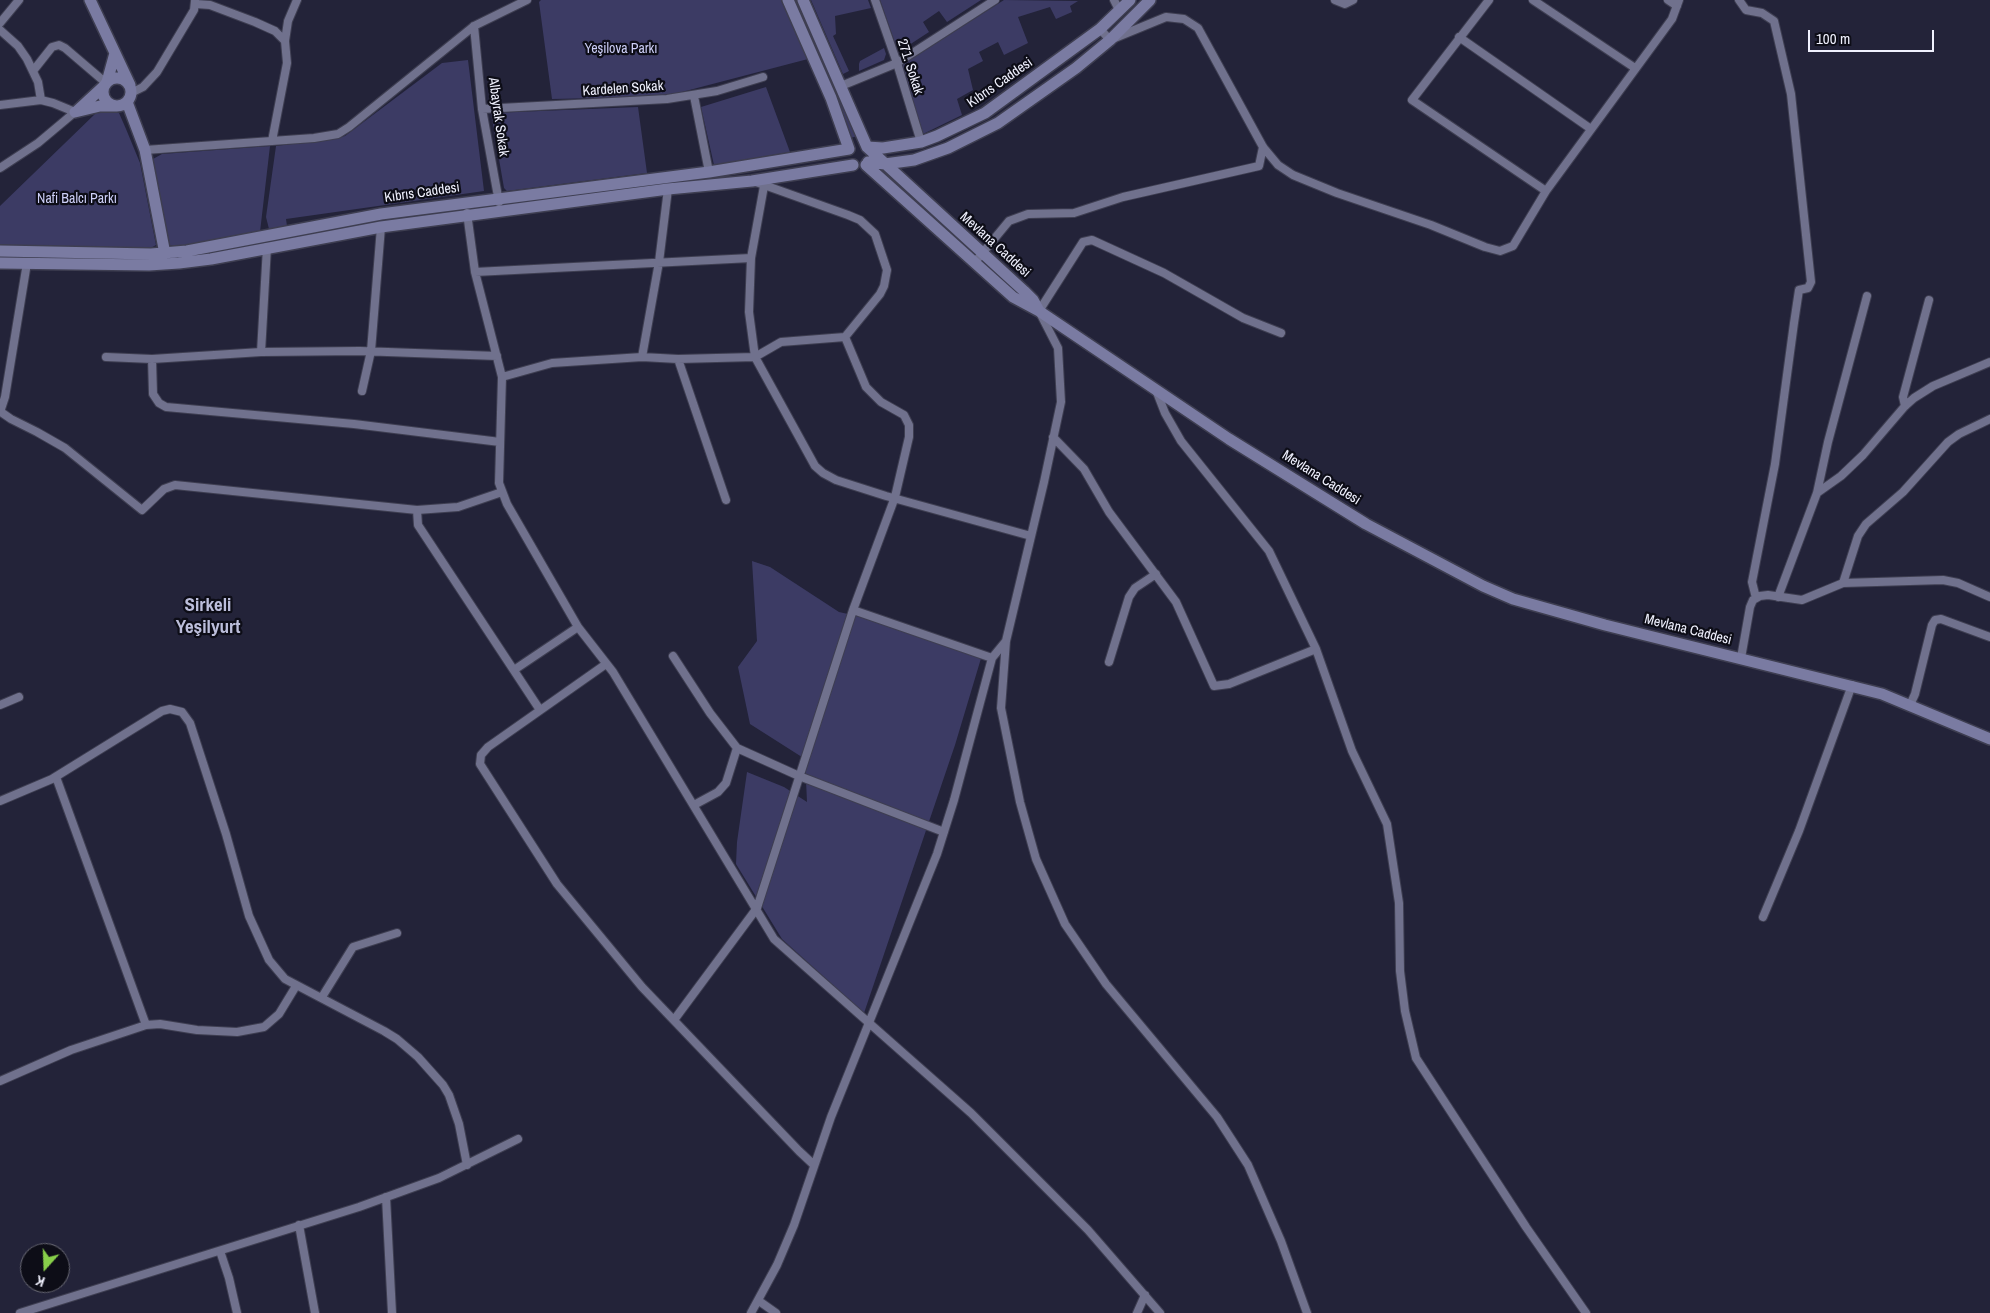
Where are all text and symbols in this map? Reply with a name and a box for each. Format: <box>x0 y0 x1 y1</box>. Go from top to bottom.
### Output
scale bar <box>1810 20 1936 52</box>
text: 100 m <box>1816 28 1850 49</box>
street label: 271. Sokak <box>893 37 927 97</box>
park label: Yeşilova Parkı <box>584 41 658 57</box>
street label: Kıbrıs Caddesi <box>964 54 1036 112</box>
street label: Albayrak Sokak <box>484 76 512 158</box>
street label: Kardelen Sokak <box>582 78 664 100</box>
street label: Kıbrıs Caddesi <box>383 179 461 207</box>
park label: Nafi Balcı Parkı <box>37 191 117 207</box>
street label: Mevlana Caddesi <box>956 209 1034 281</box>
street label: Mevlana Caddesi <box>1279 447 1363 509</box>
district label: Sirkeli Yeşilyurt <box>176 595 240 639</box>
street label: Mevlana Caddesi <box>1643 611 1733 649</box>
north arrow <box>20 1243 70 1293</box>
text: K <box>33 1271 47 1291</box>

